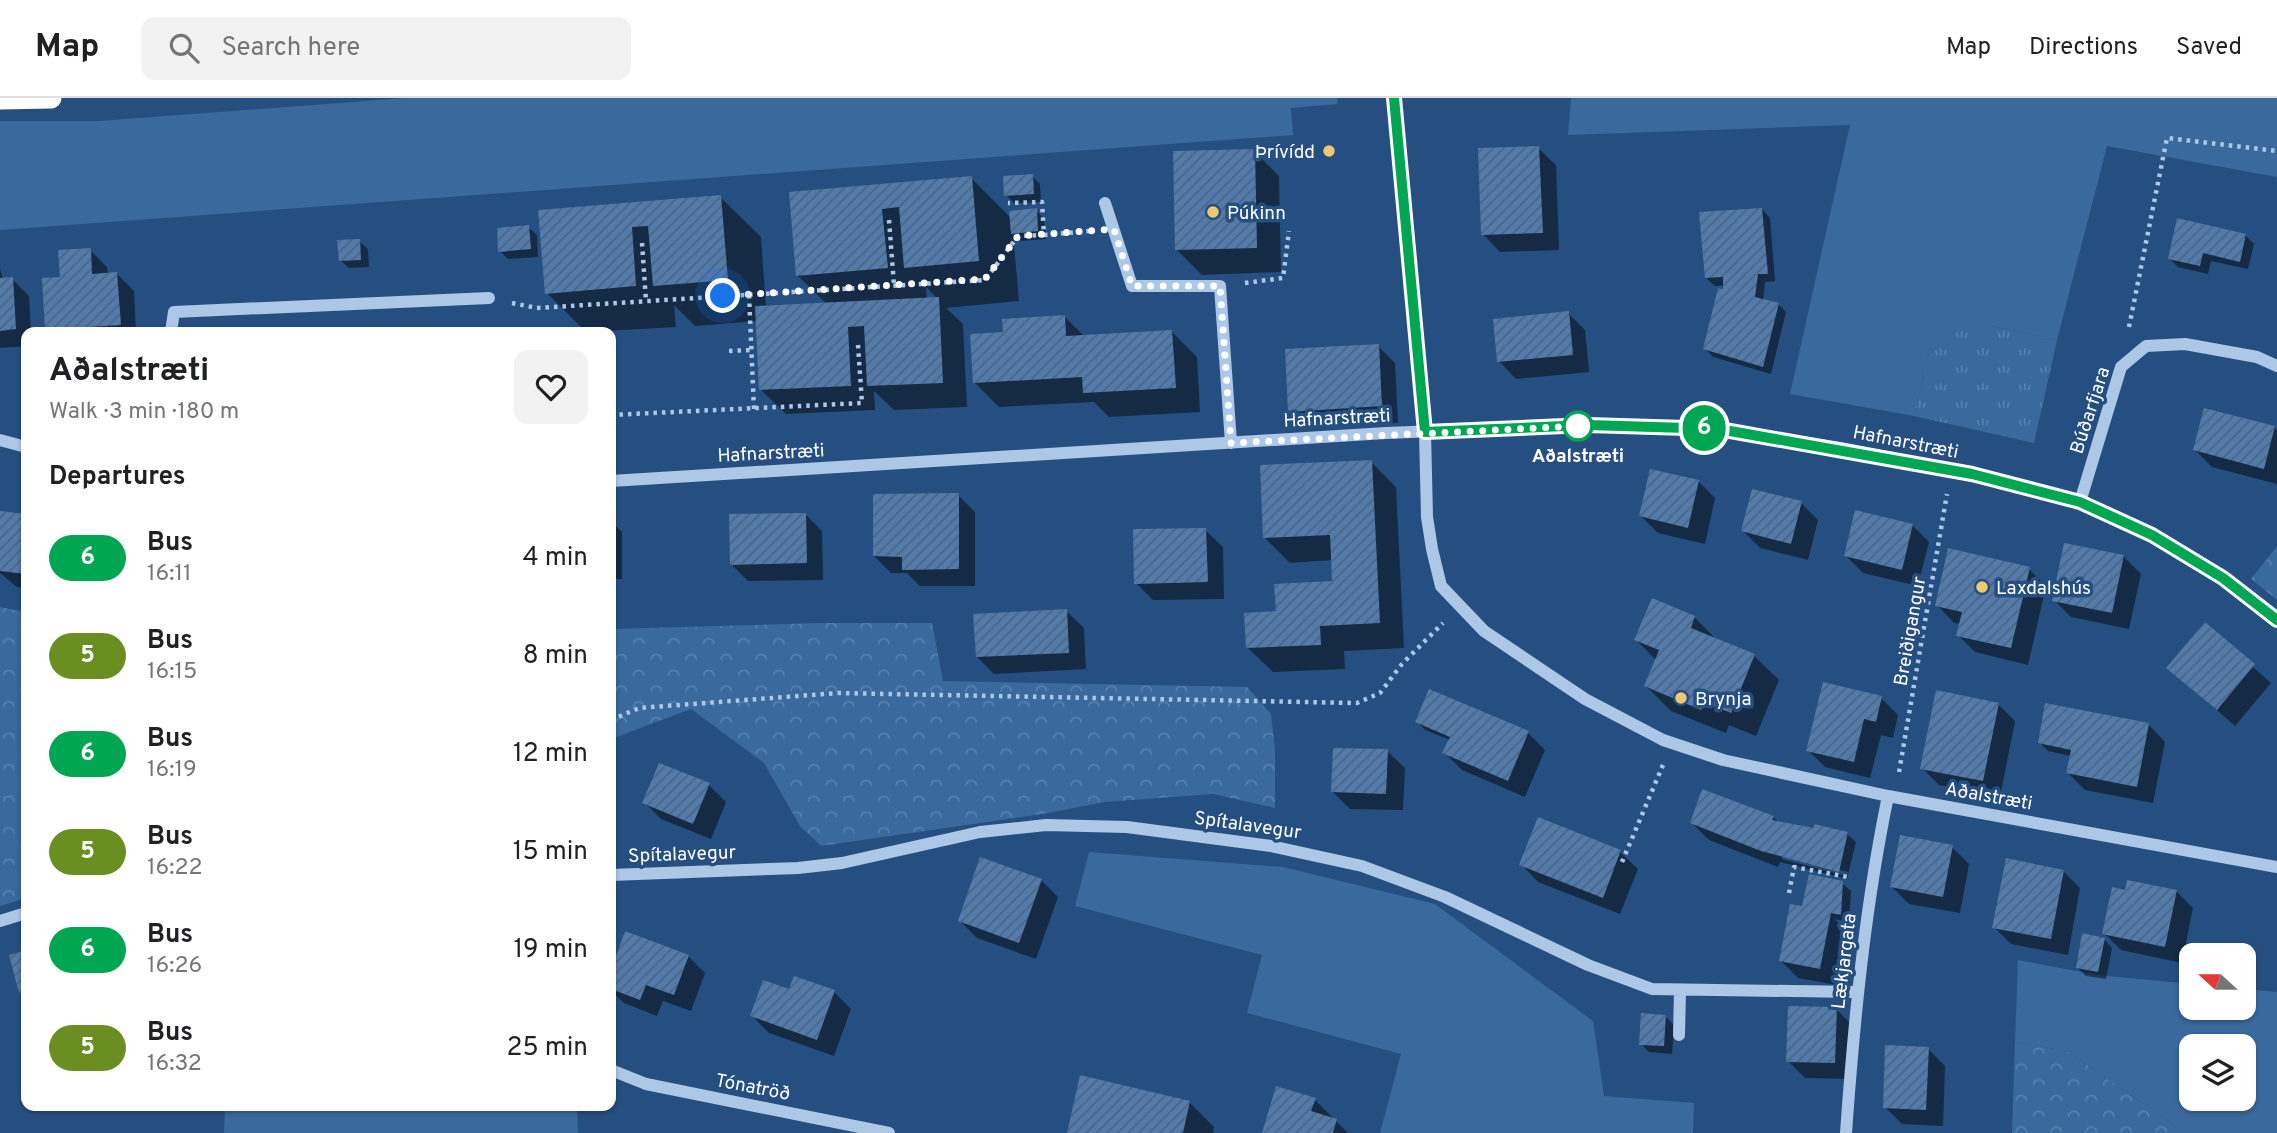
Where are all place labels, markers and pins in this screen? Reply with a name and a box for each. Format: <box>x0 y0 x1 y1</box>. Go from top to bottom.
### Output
place label: Þrívídd <box>1255 141 1315 165</box>
marker: Þrívídd <box>1321 143 1337 159</box>
place label: Púkinn <box>1227 202 1286 226</box>
marker: Púkinn <box>1205 204 1221 220</box>
marker: Aðalstræti <box>1563 411 1593 441</box>
place label: Aðalstræti <box>1532 445 1624 469</box>
place label: Laxdalshús <box>1996 577 2091 601</box>
marker: Laxdalshús <box>1974 579 1990 595</box>
place label: Brynja <box>1695 688 1751 712</box>
marker: Brynja <box>1673 690 1689 706</box>

